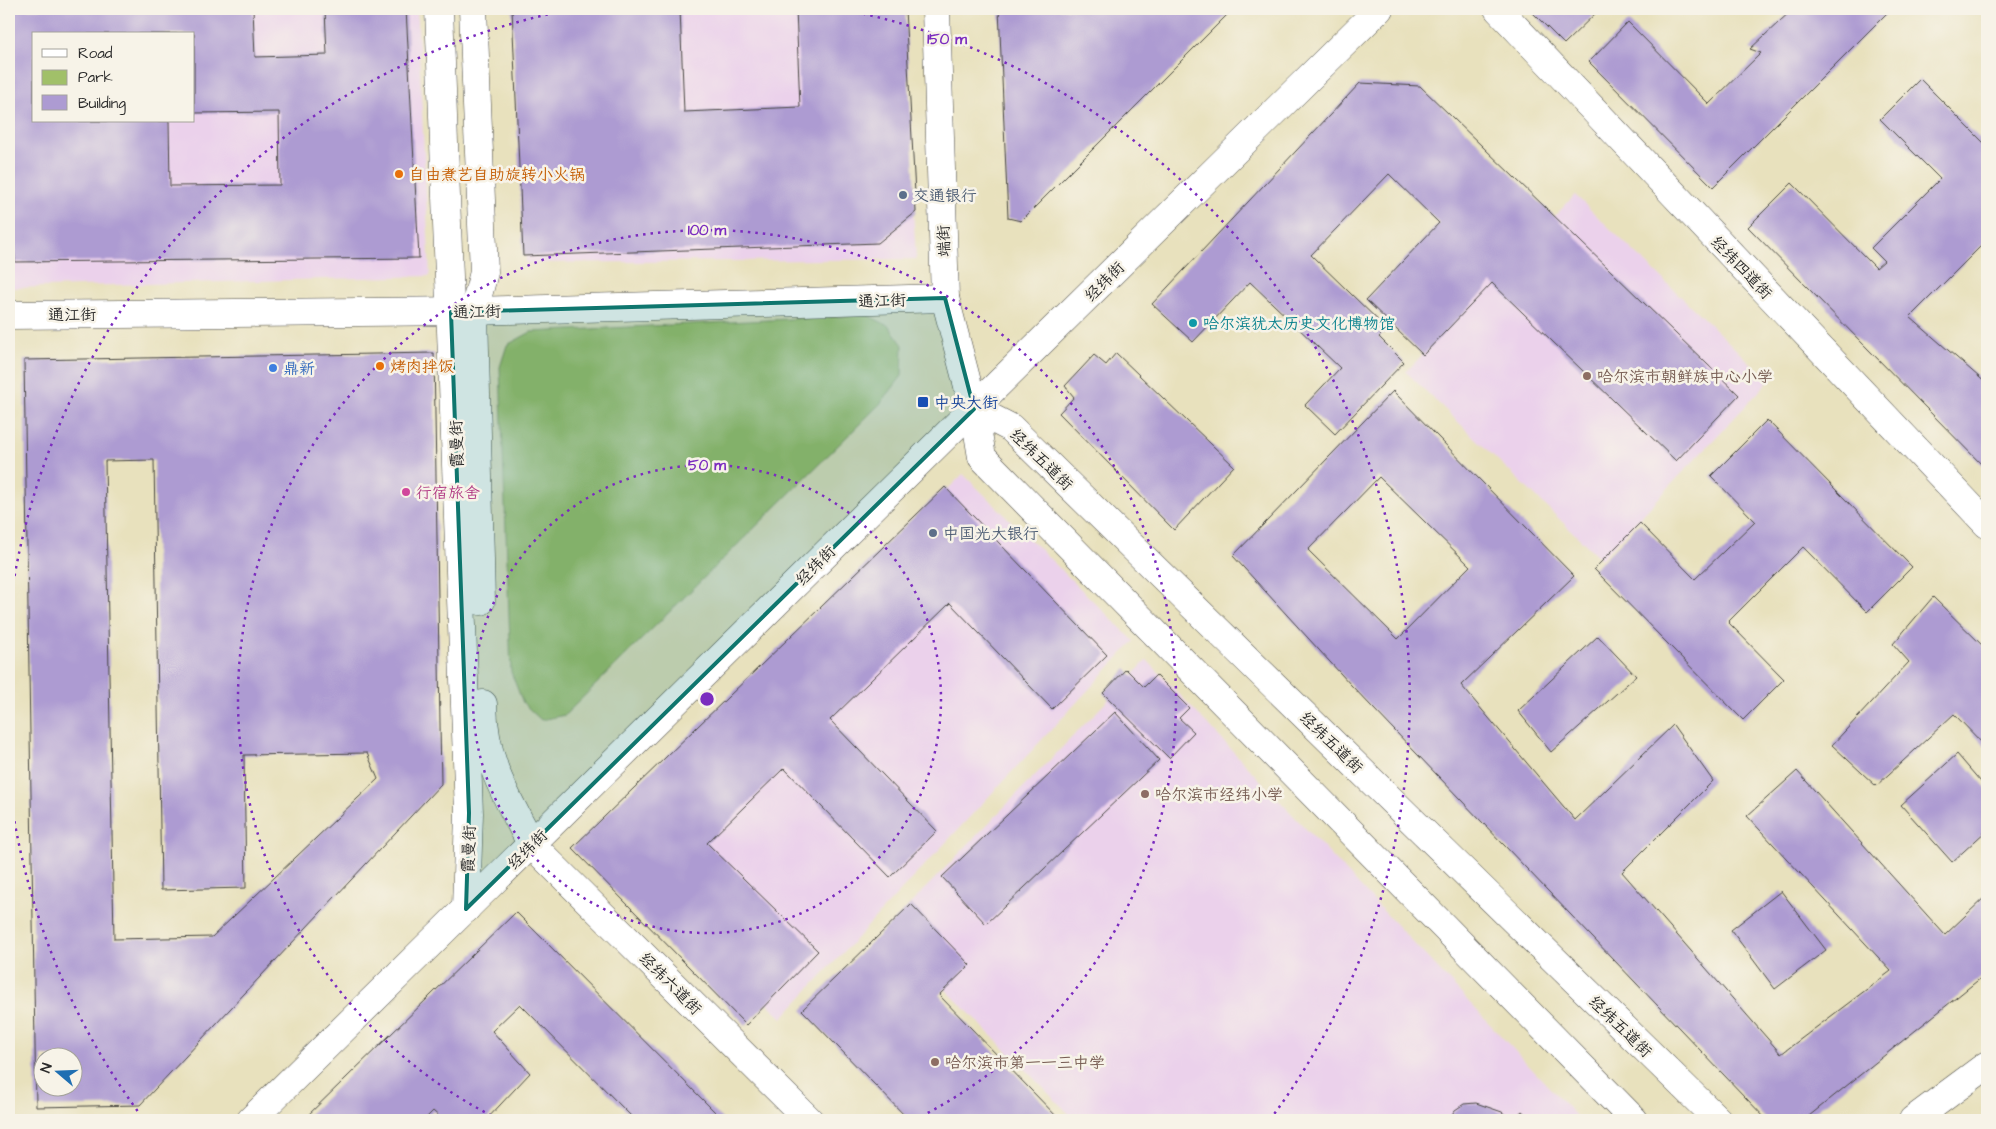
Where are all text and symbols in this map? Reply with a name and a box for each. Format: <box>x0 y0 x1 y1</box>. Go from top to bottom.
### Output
text: 150 m <box>927 29 967 50</box>
legend <box>32 32 195 122</box>
text: Road <box>78 43 113 64</box>
text: Park <box>78 67 113 88</box>
text: Building <box>78 93 126 115</box>
place label: 自由煮艺自助旋转小火锅 <box>409 164 585 186</box>
marker: 自由煮艺自助旋转小火锅 <box>393 168 405 180</box>
place label: 交通银行 <box>913 185 977 207</box>
marker: 交通银行 <box>897 189 909 201</box>
text: 100 m <box>688 220 727 241</box>
street label: 端街 <box>932 225 956 257</box>
street label: 经纬四道街 <box>1706 231 1777 304</box>
street label: 经纬街 <box>1080 257 1129 306</box>
street label: 通江街 <box>858 289 906 313</box>
street label: 通江街 <box>453 301 501 323</box>
street label: 通江街 <box>48 304 96 326</box>
place label: 哈尔滨犹太历史文化博物馆 <box>1203 313 1395 335</box>
marker: 哈尔滨犹太历史文化博物馆 <box>1187 317 1199 329</box>
place label: 烤肉拌饭 <box>390 356 454 378</box>
place label: 鼎新 <box>283 358 315 380</box>
marker: 烤肉拌饭 <box>374 360 386 372</box>
marker: 鼎新 <box>267 362 279 374</box>
place label: 哈尔滨市朝鲜族中心小学 <box>1597 366 1773 388</box>
marker: 哈尔滨市朝鲜族中心小学 <box>1581 370 1593 382</box>
place label: 中央大街 <box>934 392 998 414</box>
marker: 中央大街 <box>916 395 930 409</box>
street label: 霞曼街 <box>445 420 469 468</box>
street label: 经纬五道街 <box>1005 424 1078 495</box>
text: 50 m <box>688 455 726 476</box>
place label: 行宿旅舍 <box>416 482 480 504</box>
marker: 行宿旅舍 <box>400 486 412 498</box>
place label: 中国光大银行 <box>943 523 1039 545</box>
marker: 中国光大银行 <box>927 527 939 539</box>
street label: 经纬街 <box>791 541 840 590</box>
centre of rings <box>698 690 716 708</box>
street label: 经纬五道街 <box>1295 707 1368 778</box>
place label: 哈尔滨市经纬小学 <box>1155 784 1283 806</box>
marker: 哈尔滨市经纬小学 <box>1139 788 1151 800</box>
street label: 霞曼街 <box>457 825 481 873</box>
street label: 经纬街 <box>503 825 552 874</box>
street label: 经纬六道街 <box>634 948 706 1020</box>
street label: 经纬五道街 <box>1584 991 1657 1062</box>
north arrow <box>32 1046 82 1096</box>
place label: 哈尔滨市第一一三中学 <box>945 1052 1105 1074</box>
marker: 哈尔滨市第一一三中学 <box>929 1056 941 1068</box>
text: N <box>36 1060 58 1076</box>

